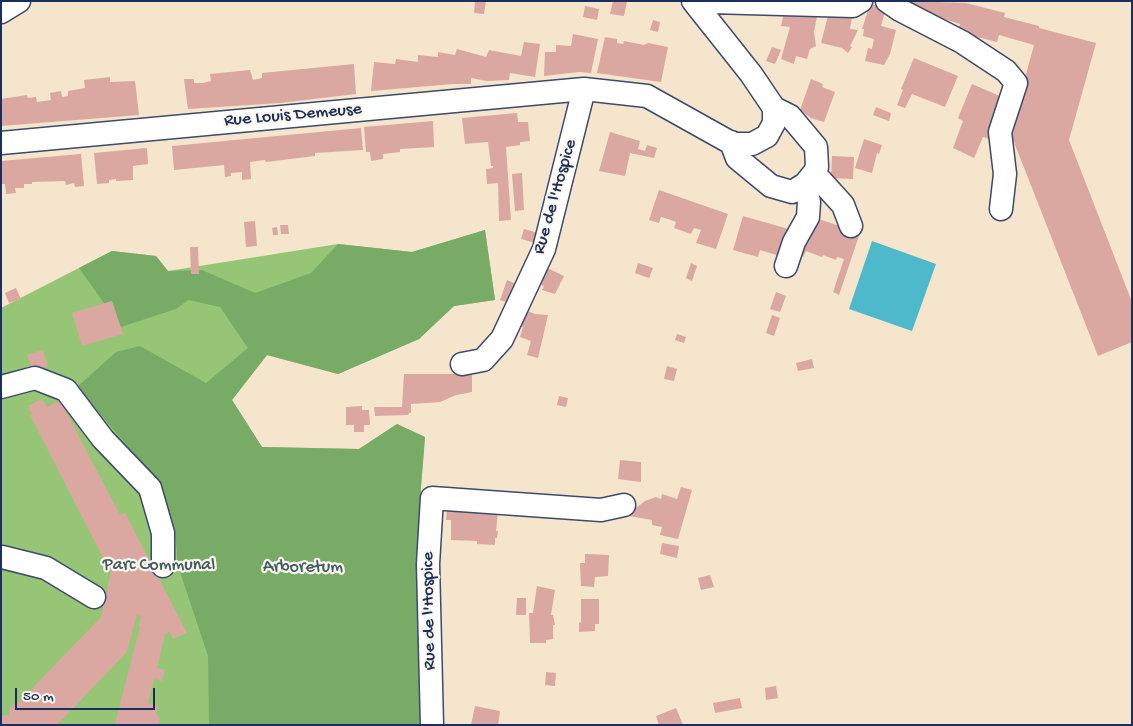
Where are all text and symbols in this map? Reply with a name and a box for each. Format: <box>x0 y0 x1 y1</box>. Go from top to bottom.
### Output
street label: Rue Louis Demeuse <box>223 99 363 133</box>
street label: Rue de l'Hospice <box>529 137 583 257</box>
street label: Rue de l'Hospice <box>418 552 442 670</box>
park label: Parc Communal <box>103 555 215 577</box>
park label: Arboretum <box>263 557 343 579</box>
scale bar <box>18 678 158 710</box>
text: 50 m <box>23 688 54 706</box>

